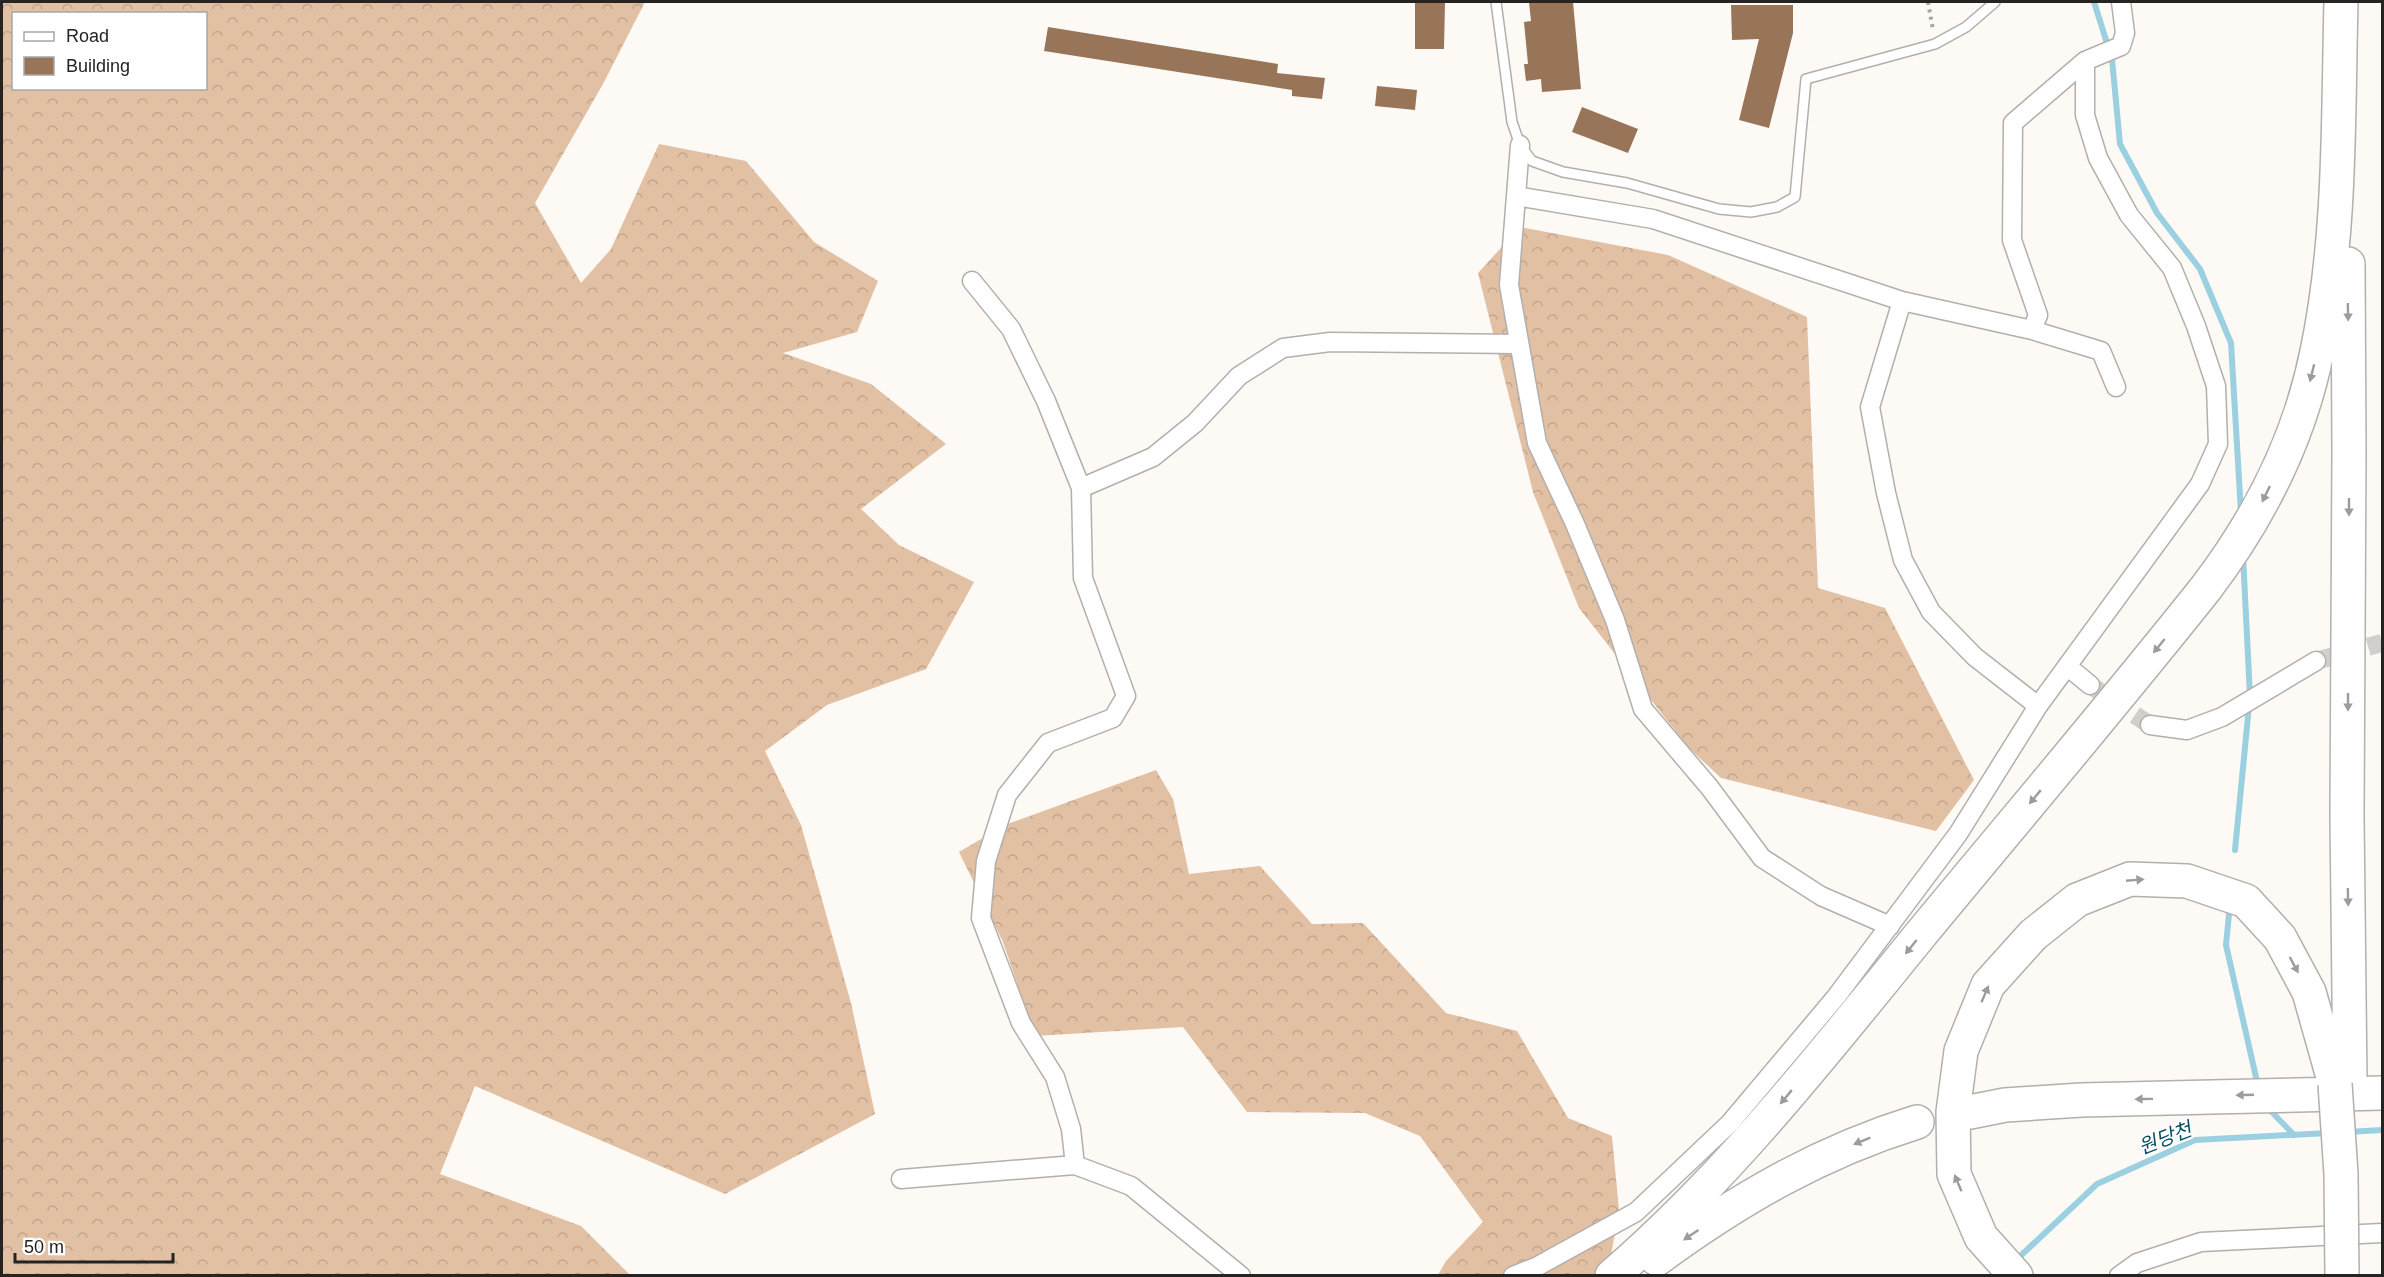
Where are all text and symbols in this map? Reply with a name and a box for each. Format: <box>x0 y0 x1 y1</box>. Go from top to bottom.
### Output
legend <box>12 12 207 90</box>
text: Road <box>66 26 109 46</box>
text: Building <box>66 56 130 76</box>
one-way arrow <box>2343 302 2353 321</box>
one-way arrow <box>2306 364 2316 382</box>
one-way arrow <box>2261 485 2270 502</box>
one-way arrow <box>2344 497 2354 516</box>
one-way arrow <box>2153 638 2166 653</box>
one-way arrow <box>2343 692 2352 711</box>
one-way arrow <box>2028 789 2041 805</box>
one-way arrow <box>2126 875 2145 885</box>
one-way arrow <box>2343 887 2353 906</box>
one-way arrow <box>1904 939 1917 955</box>
one-way arrow <box>2289 956 2299 973</box>
one-way arrow <box>1980 985 1990 1003</box>
one-way arrow <box>1780 1089 1793 1104</box>
one-way arrow <box>2235 1091 2254 1100</box>
one-way arrow <box>2135 1094 2154 1104</box>
water label: 원당천 <box>2135 1117 2197 1158</box>
one-way arrow <box>1852 1136 1870 1146</box>
one-way arrow <box>1953 1174 1962 1192</box>
scale bar <box>15 1226 172 1264</box>
one-way arrow <box>1684 1229 1700 1241</box>
text: 50 m <box>24 1237 64 1257</box>

